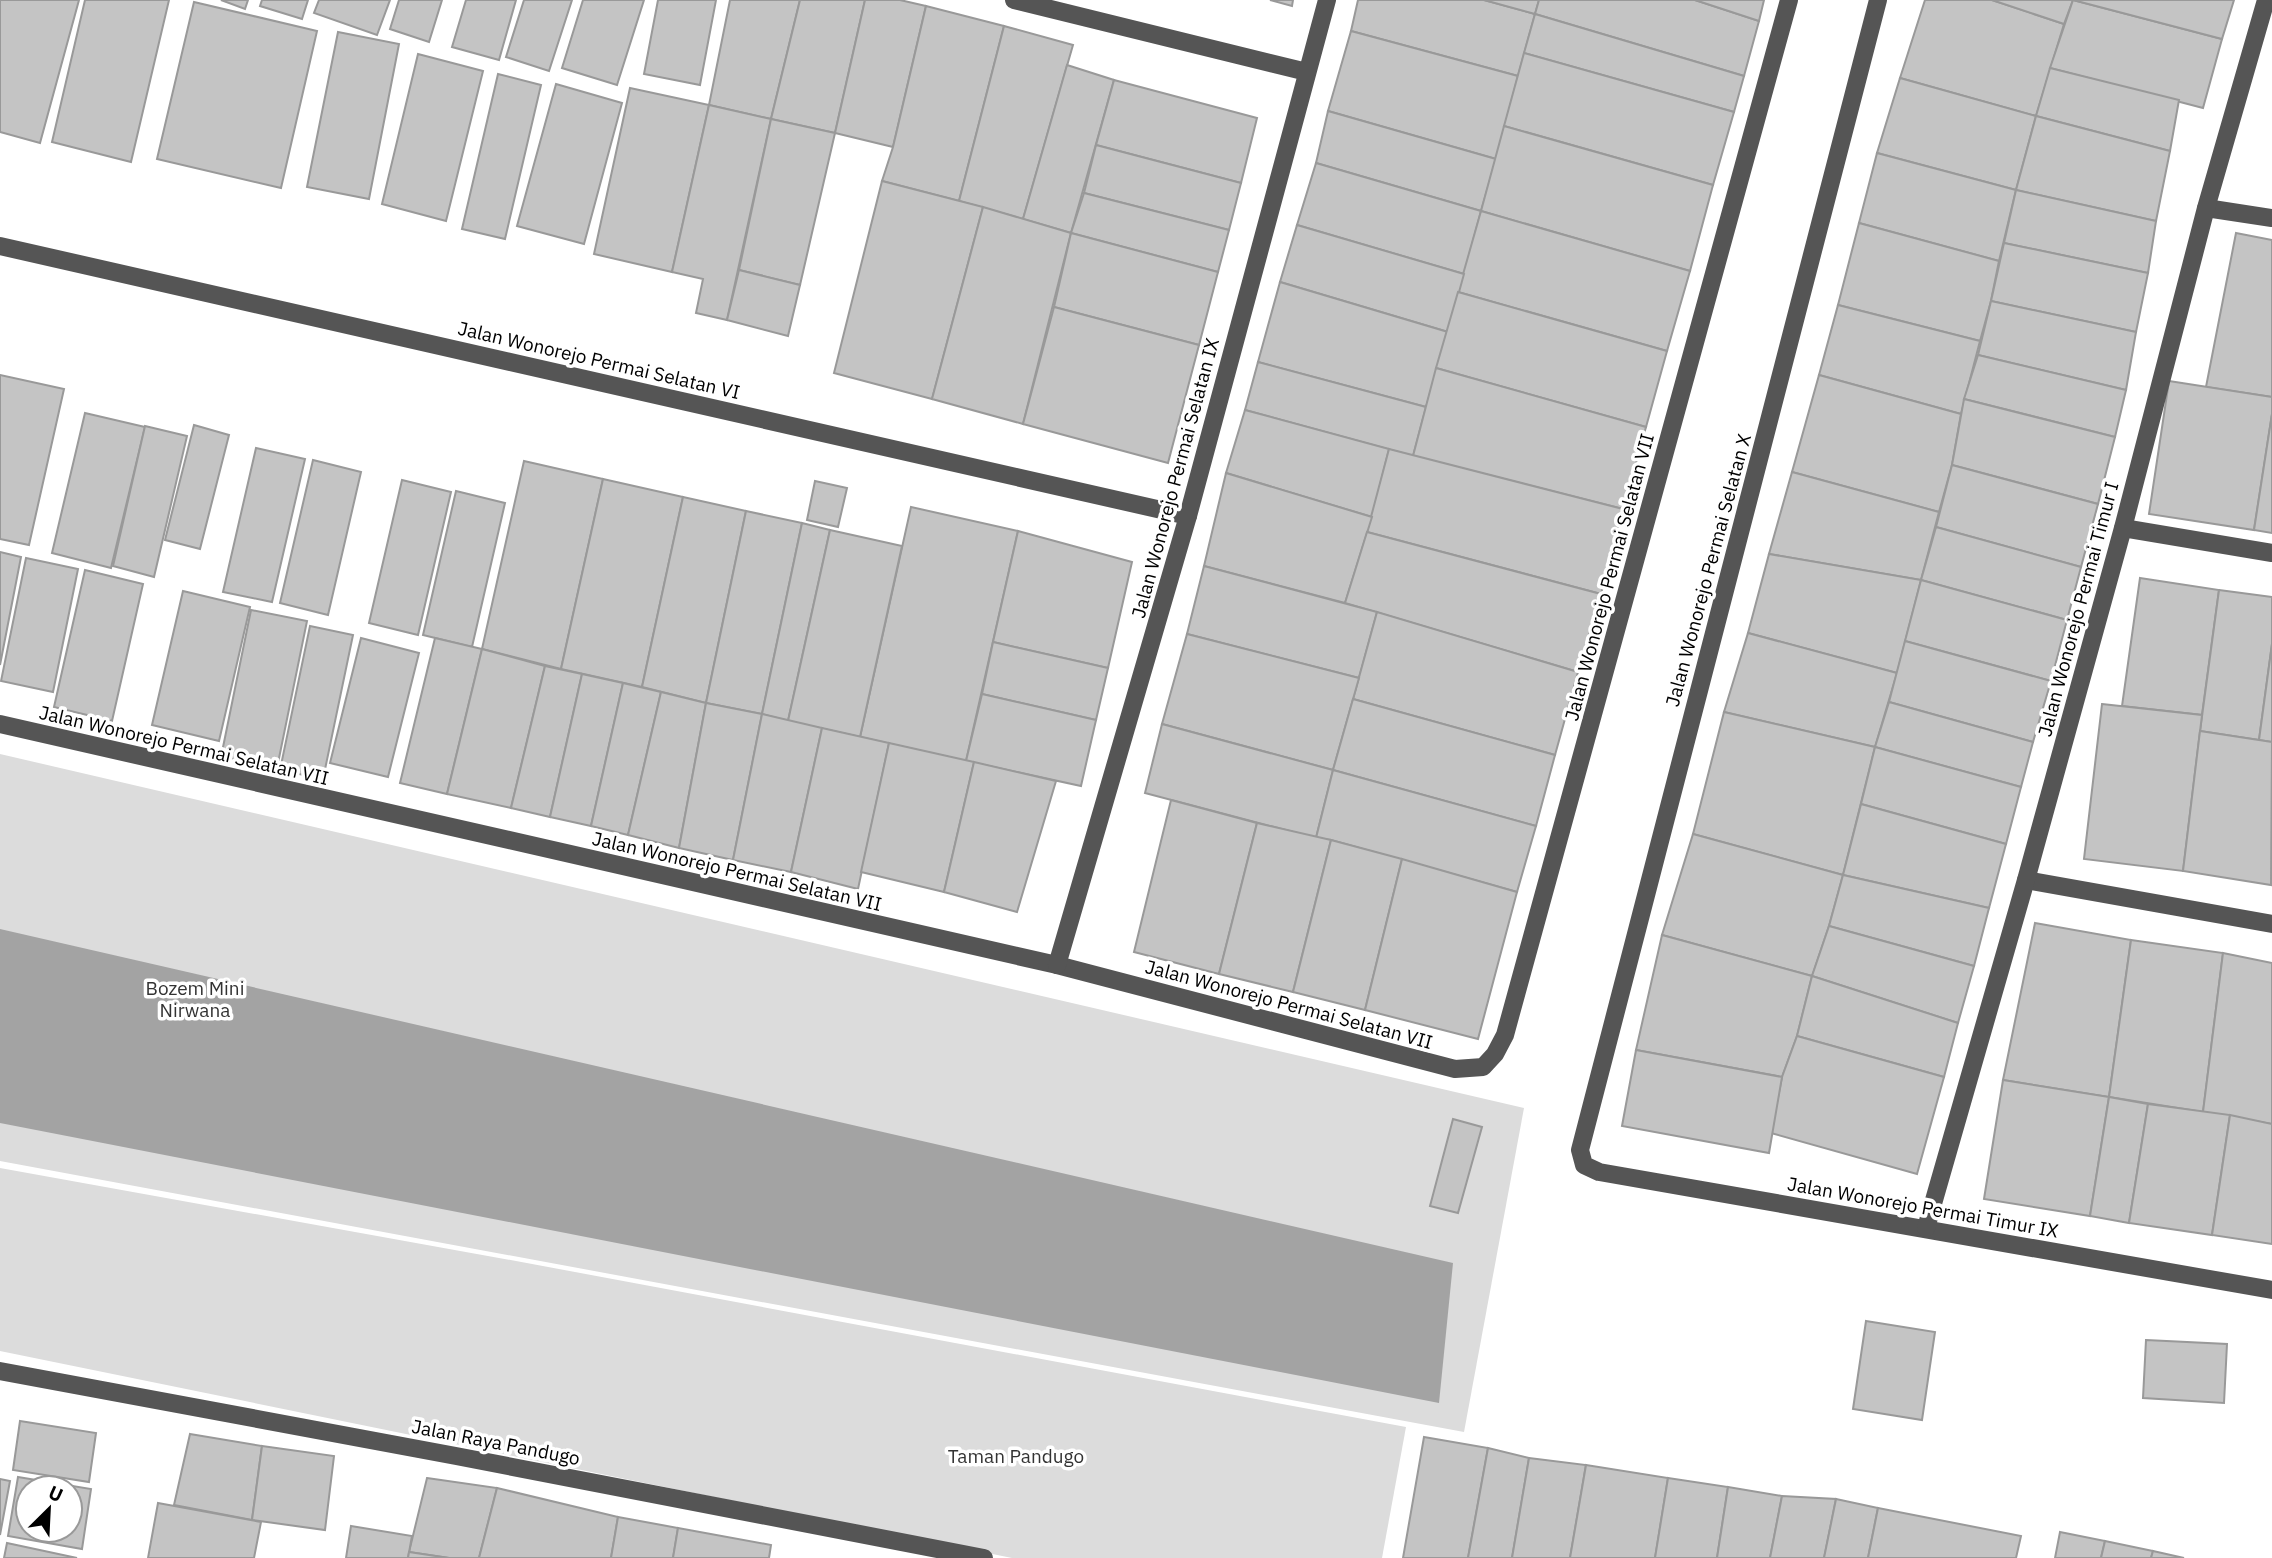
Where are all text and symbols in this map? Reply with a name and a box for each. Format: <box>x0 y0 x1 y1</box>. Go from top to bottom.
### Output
street label: Jalan Wonorejo Permai Selatan VI <box>456 316 742 404</box>
street label: Jalan Wonorejo Permai Selatan IX <box>1126 335 1224 621</box>
street label: Jalan Wonorejo Permai Selatan VII <box>1559 431 1659 723</box>
street label: Jalan Wonorejo Permai Selatan X <box>1660 431 1756 709</box>
street label: Jalan Wonorejo Permai Timur I <box>2032 479 2124 739</box>
street label: Jalan Wonorejo Permai Selatan VII <box>37 700 331 790</box>
street label: Jalan Wonorejo Permai Selatan VII <box>590 826 884 916</box>
street label: Jalan Wonorejo Permai Selatan VII <box>1143 954 1435 1054</box>
park label: Bozem Mini Nirwana <box>146 976 244 1022</box>
street label: Jalan Wonorejo Permai Timur IX <box>1786 1171 2061 1243</box>
street label: Jalan Raya Pandugo <box>410 1414 582 1470</box>
park label: Taman Pandugo <box>948 1444 1084 1468</box>
north arrow <box>14 1474 84 1544</box>
text: U <box>45 1480 67 1507</box>

